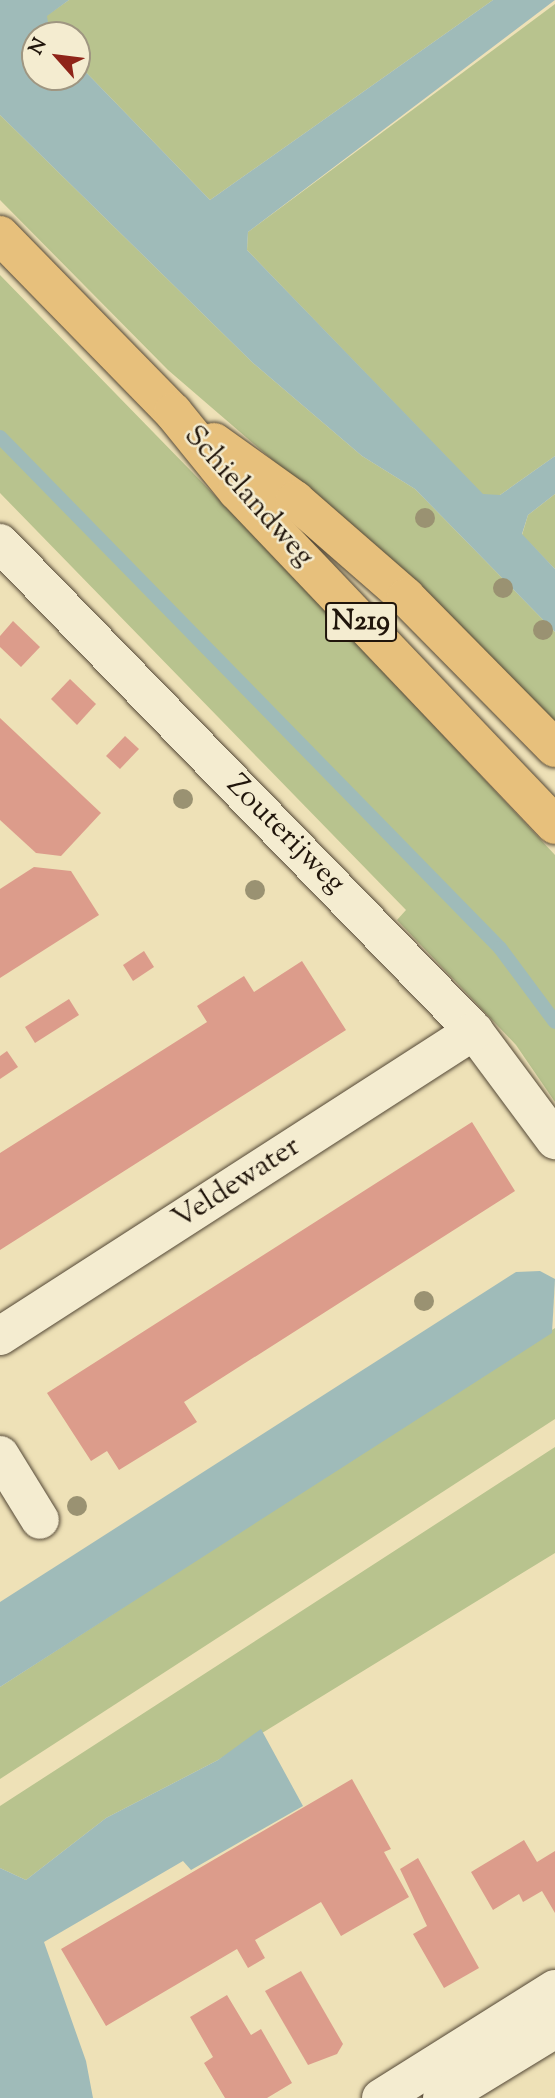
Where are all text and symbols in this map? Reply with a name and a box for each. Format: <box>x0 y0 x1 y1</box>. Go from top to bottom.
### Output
north arrow <box>21 21 91 91</box>
text: N <box>23 34 54 60</box>
street label: Schielandweg <box>175 419 321 575</box>
road number: N219 <box>324 598 398 646</box>
street label: Zouterijweg <box>218 768 352 902</box>
street label: Veldewater <box>166 1129 308 1239</box>

